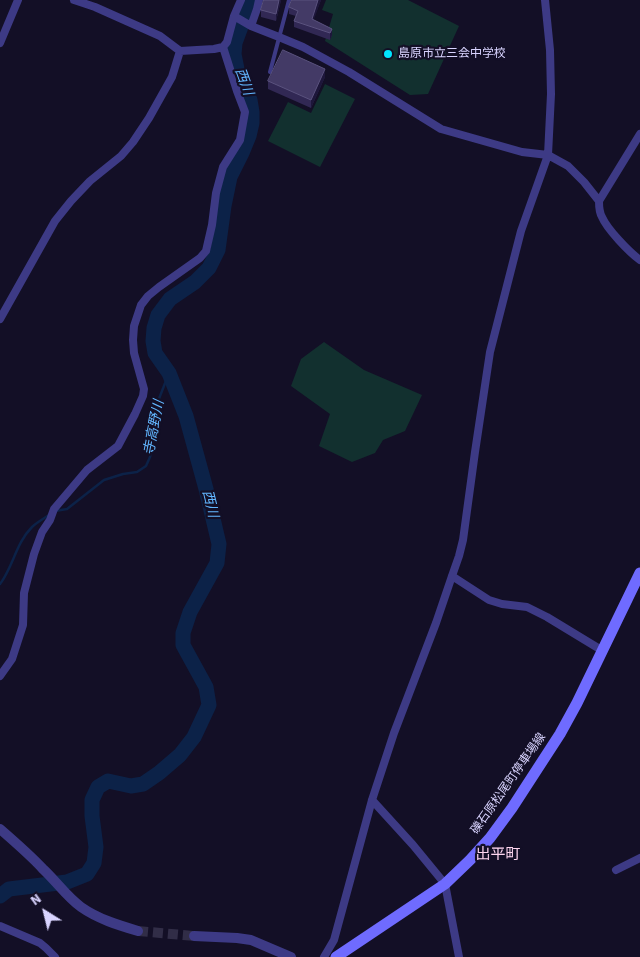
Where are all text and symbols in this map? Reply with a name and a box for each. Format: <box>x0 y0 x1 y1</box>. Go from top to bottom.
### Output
place label: 島原市立三会中学校 <box>398 47 506 61</box>
marker: 島原市立三会中学校 <box>382 48 394 60</box>
water label: 西川 <box>230 66 256 98</box>
water label: 寺高野川 <box>141 399 169 457</box>
water label: 西川 <box>197 488 221 520</box>
street label: 礫石原松尾町停車場線 <box>469 731 549 837</box>
district label: 出平町 <box>476 847 520 865</box>
north arrow <box>20 887 70 937</box>
text: N <box>27 889 46 911</box>

